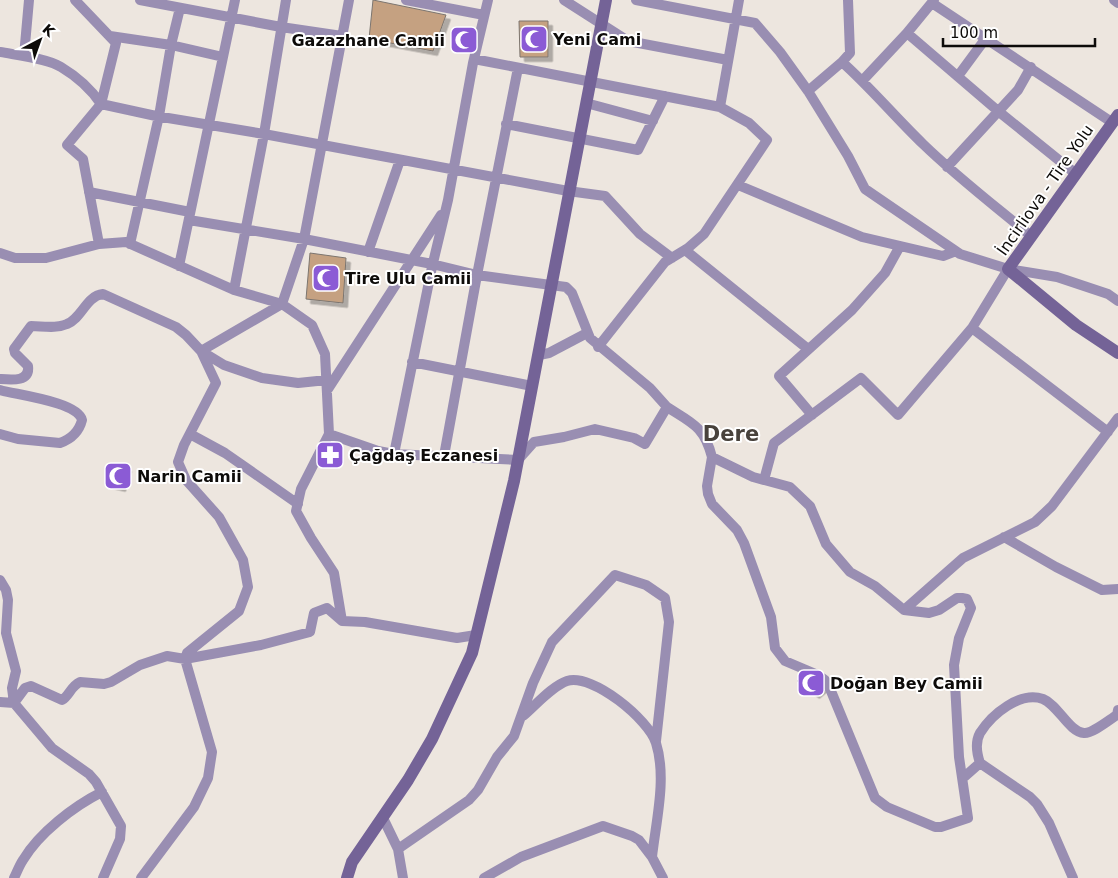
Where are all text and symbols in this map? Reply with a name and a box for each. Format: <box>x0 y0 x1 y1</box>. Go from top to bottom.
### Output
north arrow <box>15 15 65 65</box>
scale bar <box>943 15 1096 47</box>
text: K <box>39 21 59 41</box>
mosque icon: Yeni Cami <box>519 24 549 54</box>
text: 100 m <box>950 24 998 42</box>
mosque icon: Gazazhane Camii <box>449 25 479 55</box>
place label: Yeni Cami <box>552 30 641 49</box>
place label: Gazazhane Camii <box>291 31 445 50</box>
street label: İncirliova - Tire Yolu <box>993 121 1097 259</box>
mosque icon: Tire Ulu Camii <box>311 263 341 293</box>
place label: Tire Ulu Camii <box>345 269 471 288</box>
district label: Dere <box>703 422 759 446</box>
pharmacy icon: Çağdaş Eczanesi <box>315 440 345 470</box>
place label: Çağdaş Eczanesi <box>349 446 498 465</box>
mosque icon: Narin Camii <box>103 461 133 491</box>
place label: Narin Camii <box>137 467 242 486</box>
mosque icon: Doğan Bey Camii <box>796 668 826 698</box>
place label: Doğan Bey Camii <box>830 674 983 693</box>

